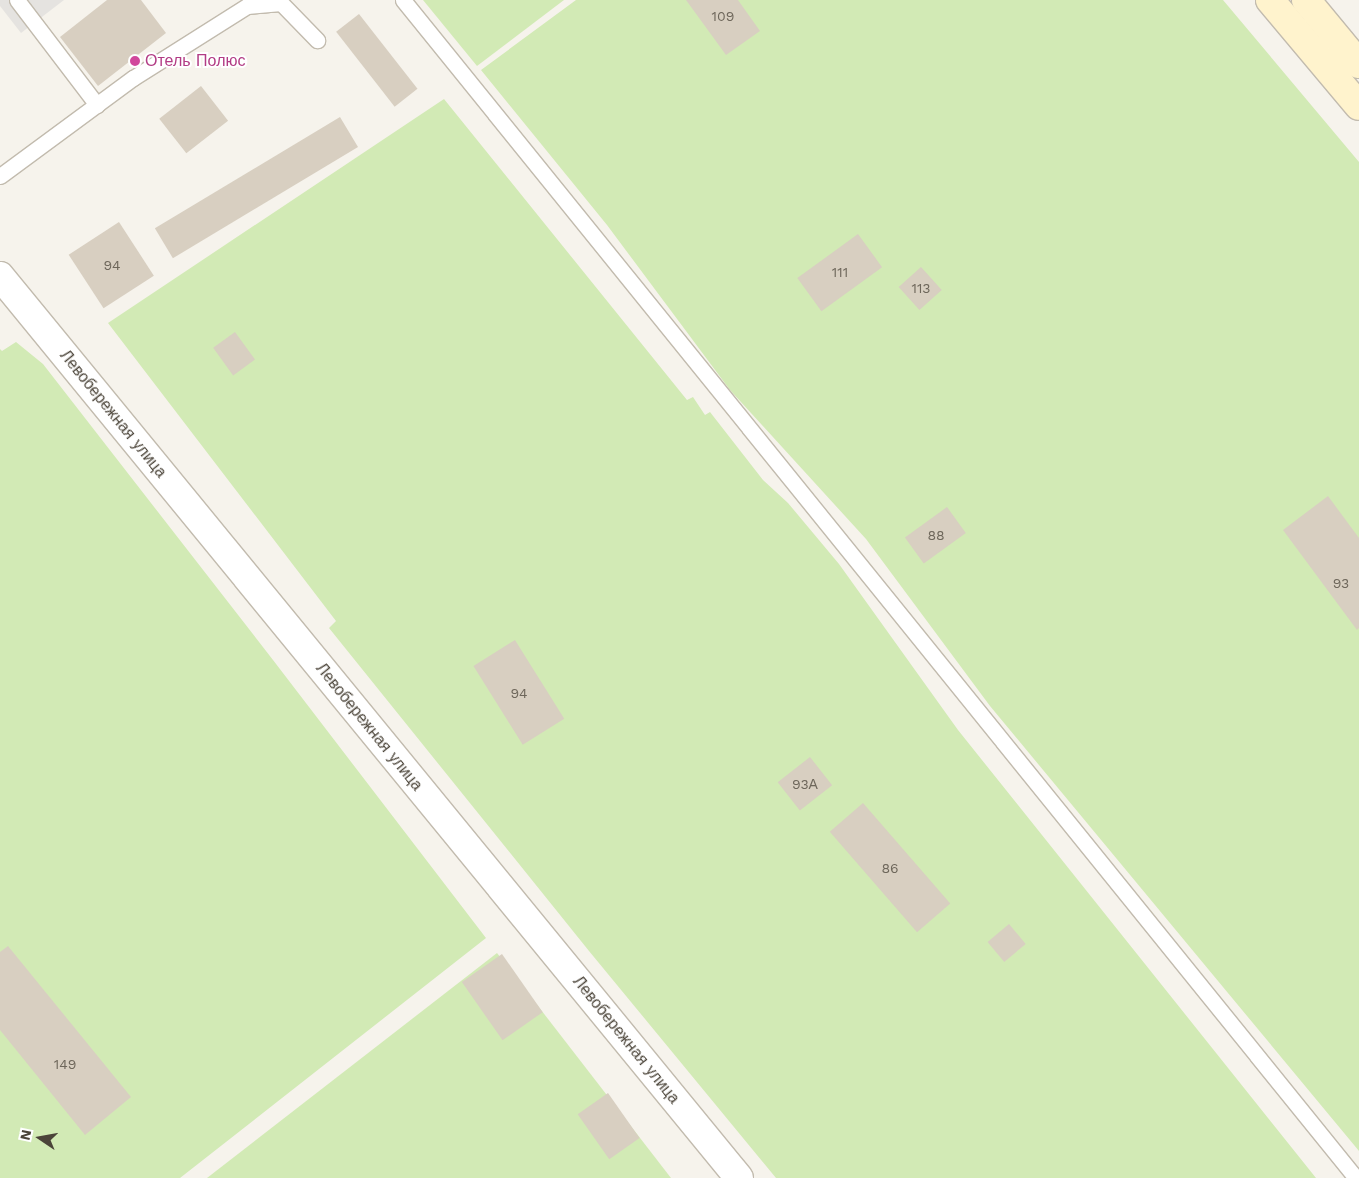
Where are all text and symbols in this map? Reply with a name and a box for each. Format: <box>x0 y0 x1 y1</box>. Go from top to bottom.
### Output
house number: 109 <box>712 8 734 24</box>
place label: Отель Полюс <box>145 51 245 71</box>
marker: Отель Полюс <box>129 55 141 67</box>
house number: 94 <box>103 257 121 273</box>
house number: 111 <box>832 264 848 280</box>
house number: 113 <box>911 280 931 296</box>
street label: Левобережная улица <box>56 346 170 482</box>
house number: 88 <box>927 527 945 543</box>
house number: 93 <box>1333 575 1349 591</box>
street label: Левобережная улица <box>312 659 426 795</box>
house number: 94 <box>510 685 528 701</box>
house number: 93А <box>792 776 818 792</box>
house number: 86 <box>881 860 899 876</box>
street label: Левобережная улица <box>569 972 683 1108</box>
house number: 149 <box>54 1056 76 1072</box>
north arrow <box>15 1113 65 1163</box>
text: N <box>16 1128 34 1142</box>

